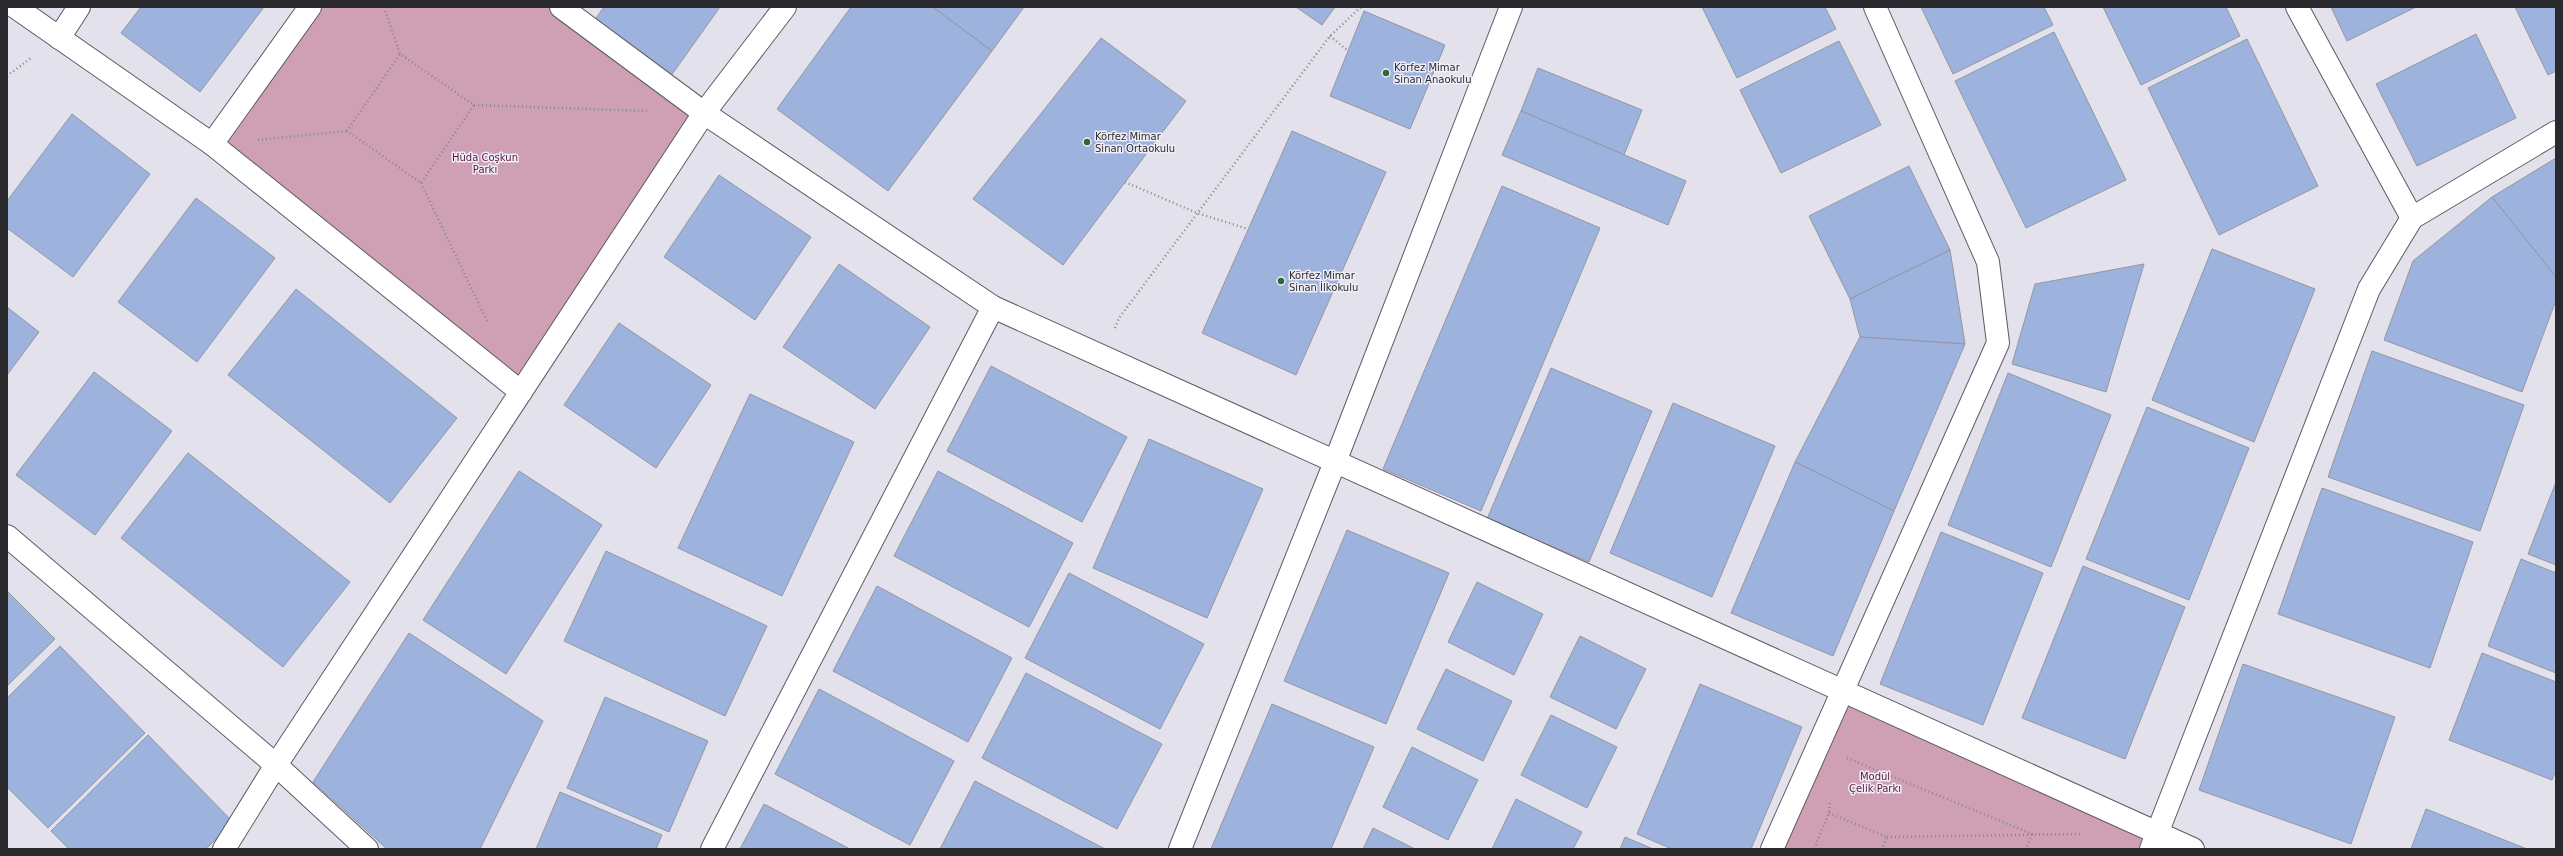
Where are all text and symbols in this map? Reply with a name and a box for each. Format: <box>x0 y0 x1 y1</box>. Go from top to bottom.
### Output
place label: Körfez Mimar Sinan Anaokulu <box>1394 62 1471 85</box>
marker: Körfez Mimar Sinan Anaokulu <box>1381 68 1391 78</box>
place label: Körfez Mimar Sinan Ortaokulu <box>1095 131 1175 154</box>
marker: Körfez Mimar Sinan Ortaokulu <box>1082 137 1092 147</box>
park label: Hüda Coşkun Parkı <box>452 152 518 175</box>
place label: Körfez Mimar Sinan İlkokulu <box>1289 270 1358 293</box>
marker: Körfez Mimar Sinan İlkokulu <box>1276 276 1286 286</box>
park label: Modül Çelik Parkı <box>1849 771 1901 794</box>

